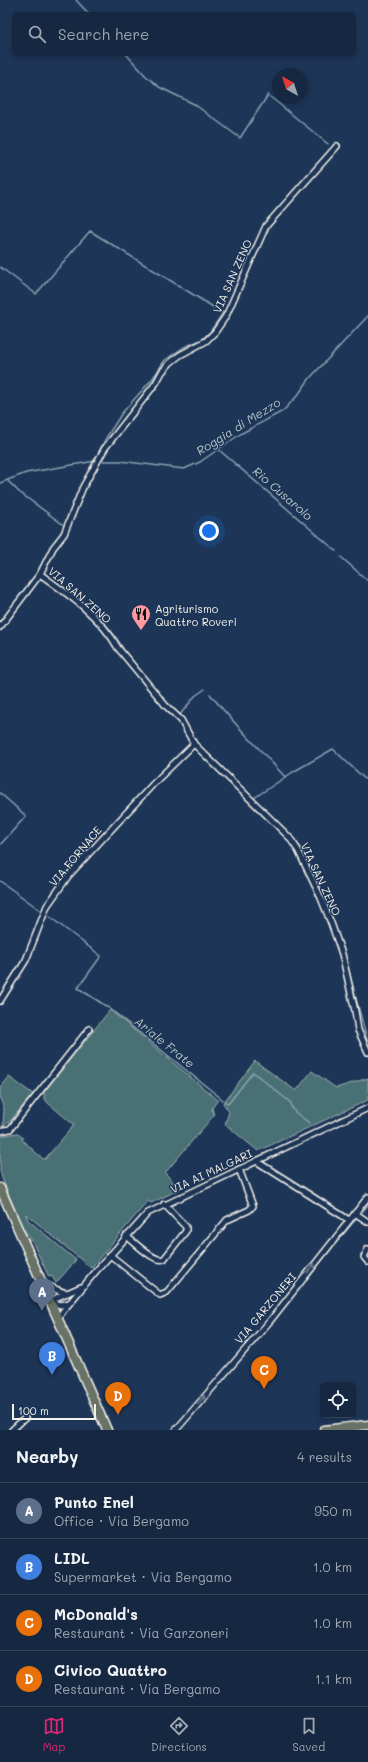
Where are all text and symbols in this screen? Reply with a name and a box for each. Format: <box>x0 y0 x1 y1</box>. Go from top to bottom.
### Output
search box <box>12 12 356 56</box>
icon: search <box>26 23 48 45</box>
text: Search here <box>58 24 149 44</box>
north arrow <box>272 68 308 104</box>
street label: VIA SAN ZENO <box>209 237 255 315</box>
water label: Roggia di Mezzo <box>193 394 283 458</box>
water label: Rio Cusarolo <box>250 463 316 523</box>
your location <box>199 521 219 541</box>
street label: VIA SAN ZENO <box>45 563 115 627</box>
place label: Agriturismo Quattro Roveri <box>155 601 237 629</box>
restaurant icon: Agriturismo Quattro Roveri <box>130 603 152 631</box>
street label: VIA FORNACE <box>45 823 105 889</box>
street label: VIA SAN ZENO <box>298 840 345 918</box>
water label: Ariale Frate <box>132 1013 198 1071</box>
street label: VIA AI MALGARI <box>168 1145 255 1197</box>
one-way arrow <box>307 1262 316 1273</box>
street label: VIA GARZONERI <box>231 1269 299 1347</box>
pin: A <box>29 1278 55 1311</box>
pin: B <box>39 1342 65 1375</box>
pin: C <box>251 1356 277 1389</box>
pin: D <box>105 1382 131 1415</box>
map controls <box>320 1382 356 1418</box>
button: locate <box>320 1382 356 1418</box>
one-way arrow <box>197 1395 206 1405</box>
scale bar <box>12 1402 96 1421</box>
text: 100 m <box>18 1403 49 1418</box>
text: Nearby <box>16 1445 78 1467</box>
text: 4 results <box>297 1448 352 1465</box>
text: Punto Enel <box>54 1492 134 1512</box>
text: A <box>24 1502 34 1519</box>
text: 950 m <box>314 1502 352 1519</box>
text: Office · Via Bergamo <box>54 1512 189 1529</box>
text: LIDL <box>54 1548 90 1568</box>
text: B <box>25 1558 33 1575</box>
text: 1.0 km <box>313 1558 352 1575</box>
text: Supermarket · Via Bergamo <box>54 1568 232 1585</box>
text: McDonald's <box>54 1604 138 1624</box>
text: C <box>24 1614 34 1631</box>
text: 1.0 km <box>313 1614 352 1631</box>
text: Restaurant · Via Garzoneri <box>54 1624 229 1641</box>
text: Civico Quattro <box>54 1660 167 1680</box>
text: D <box>24 1670 34 1687</box>
text: 1.1 km <box>315 1670 352 1687</box>
text: Restaurant · Via Bergamo <box>54 1680 220 1697</box>
tab: Map <box>43 1715 65 1754</box>
tab: Directions <box>151 1715 207 1754</box>
tab: Saved <box>292 1715 325 1754</box>

